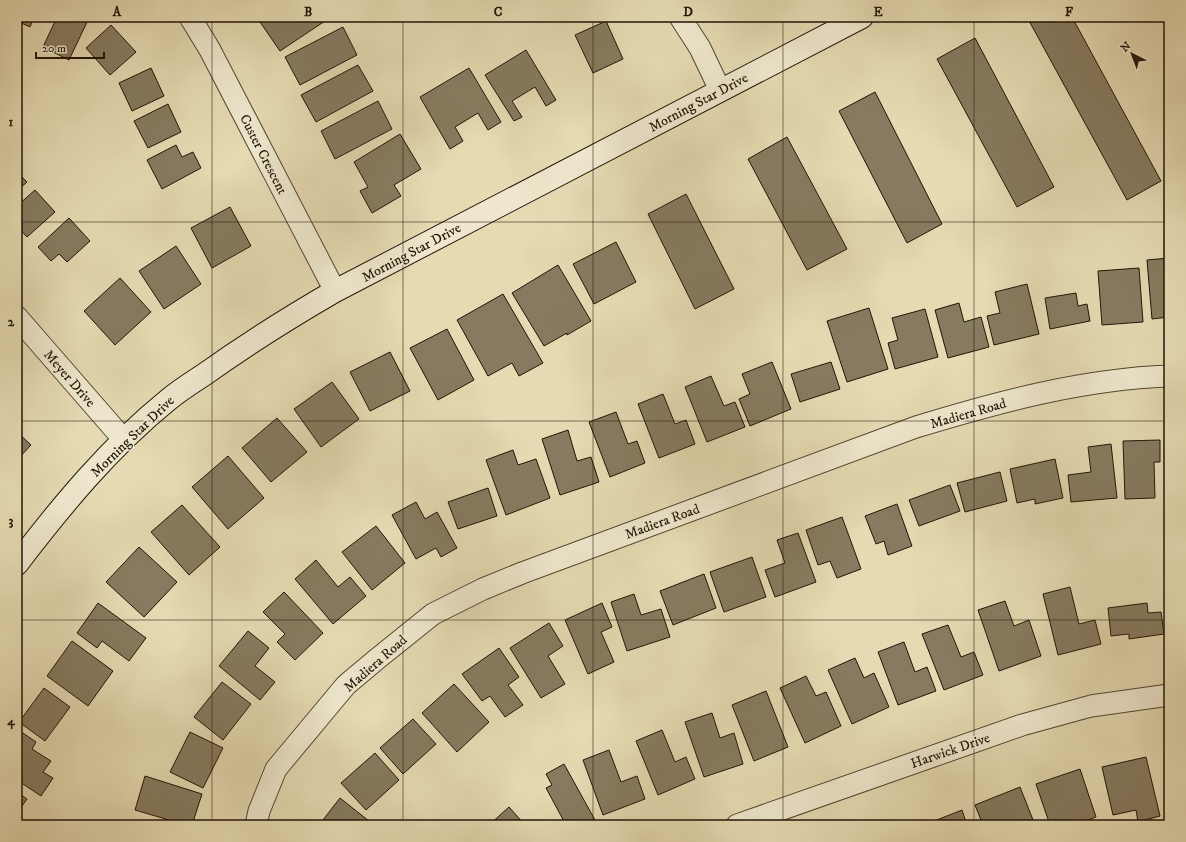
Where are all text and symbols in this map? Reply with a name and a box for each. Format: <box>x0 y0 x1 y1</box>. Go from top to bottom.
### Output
text: A <box>112 4 122 20</box>
text: B <box>304 4 312 20</box>
text: C <box>494 4 503 20</box>
text: D <box>683 4 693 20</box>
text: E <box>873 4 883 20</box>
text: F <box>1065 4 1074 20</box>
scale bar <box>36 34 104 60</box>
north arrow <box>1112 34 1152 74</box>
text: N <box>1118 39 1134 56</box>
text: 20 m <box>42 41 66 56</box>
street label: Morning Star Drive <box>646 69 751 137</box>
street label: Custer Crescent <box>235 111 291 198</box>
text: 1 <box>9 114 14 130</box>
street label: Morning Star Drive <box>359 219 464 287</box>
text: 2 <box>8 314 15 330</box>
street label: Meyer Drive <box>39 346 99 411</box>
street label: Morning Star Drive <box>87 392 179 481</box>
street label: Madiera Road <box>928 395 1008 433</box>
street label: Madiera Road <box>622 500 702 544</box>
text: 3 <box>9 513 14 529</box>
street label: Madiera Road <box>340 631 411 696</box>
text: 4 <box>6 713 15 730</box>
street label: Harwick Drive <box>908 729 993 773</box>

